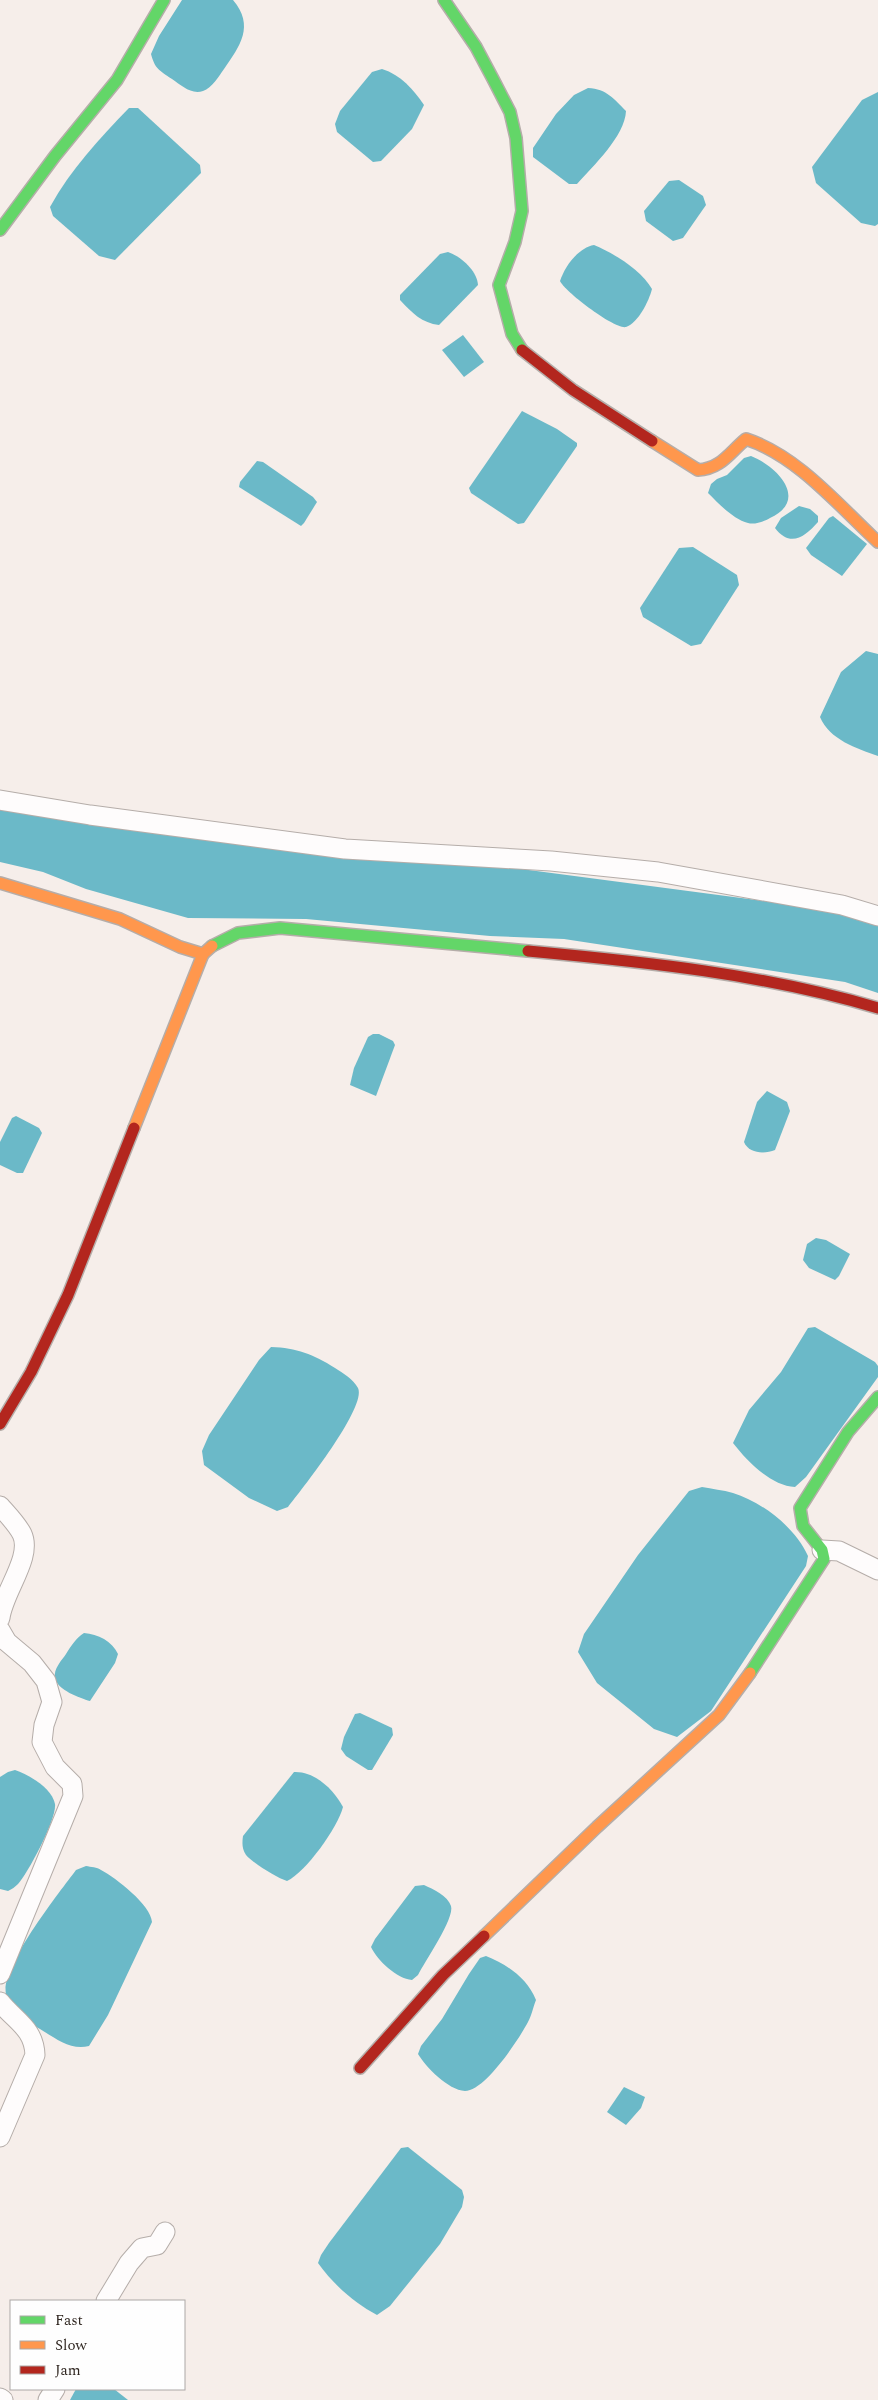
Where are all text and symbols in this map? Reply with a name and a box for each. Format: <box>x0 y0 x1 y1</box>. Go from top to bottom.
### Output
legend <box>10 2300 185 2390</box>
text: Fast <box>55 2309 83 2332</box>
text: Slow <box>55 2334 87 2357</box>
text: Jam <box>55 2359 81 2382</box>

